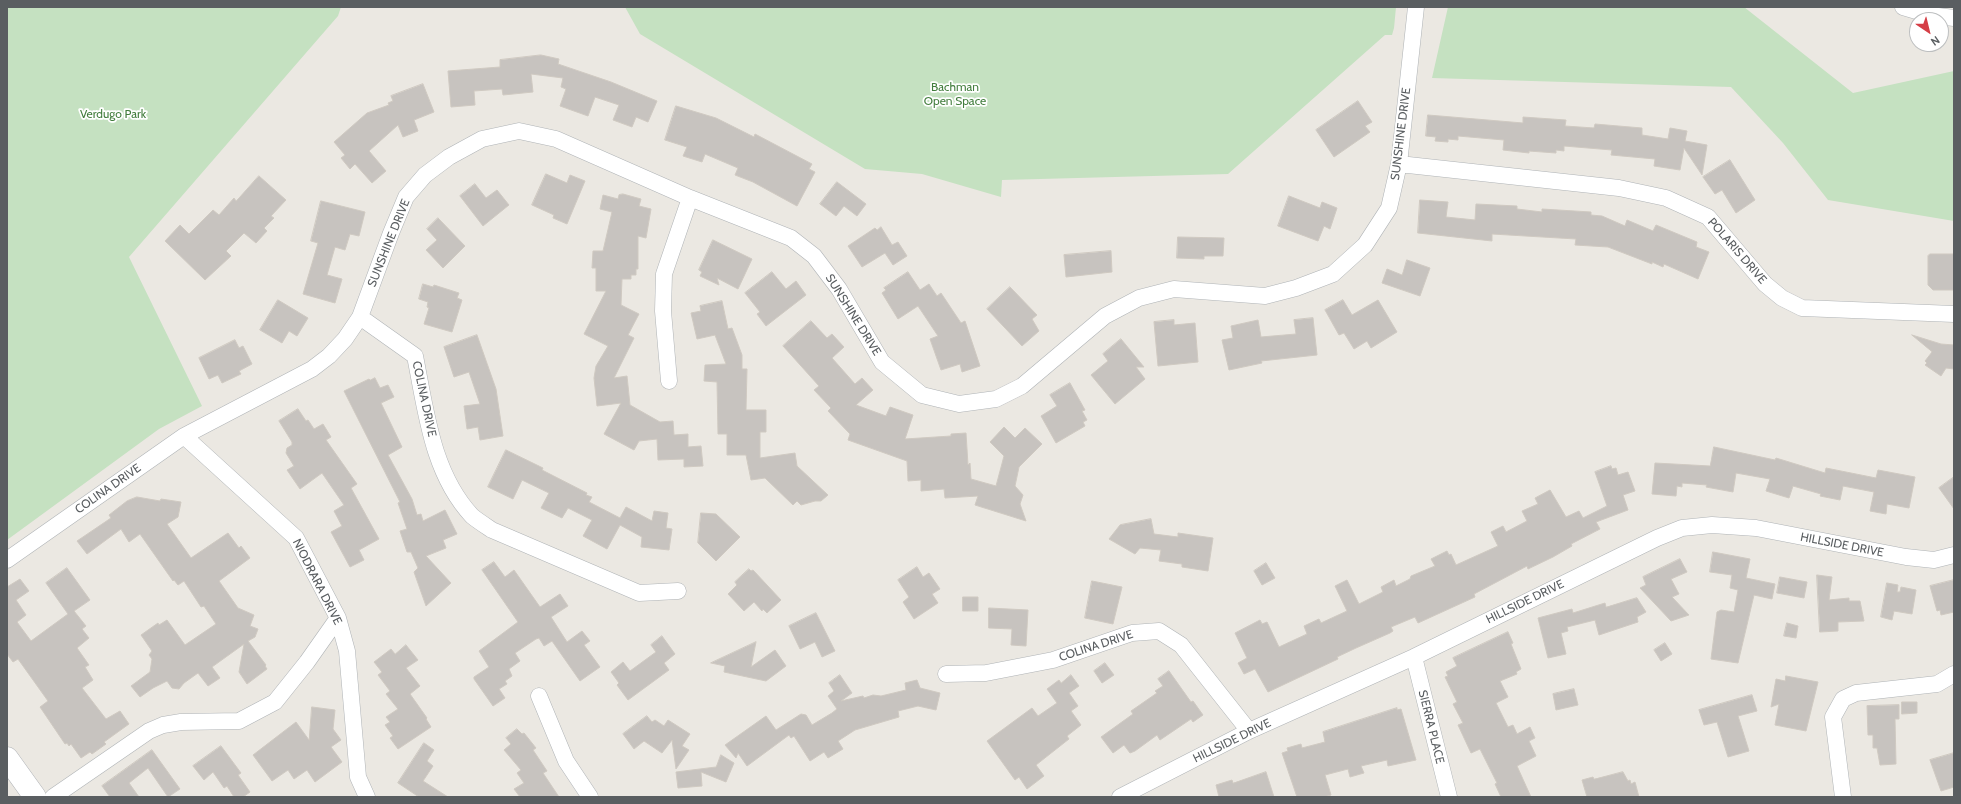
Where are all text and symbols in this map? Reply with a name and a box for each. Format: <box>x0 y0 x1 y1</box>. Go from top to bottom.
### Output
north arrow <box>1909 12 1949 52</box>
text: N <box>1928 33 1943 49</box>
park label: Bachman Open Space <box>924 80 986 108</box>
street label: SUNSHINE DRIVE <box>1388 87 1414 181</box>
park label: Verdugo Park <box>80 107 146 121</box>
street label: SUNSHINE DRIVE <box>365 197 413 289</box>
street label: POLARIS DRIVE <box>1705 215 1769 287</box>
street label: SUNSHINE DRIVE <box>822 272 884 358</box>
street label: COLINA DRIVE <box>409 360 439 438</box>
street label: COLINA DRIVE <box>72 461 144 517</box>
street label: HILLSIDE DRIVE <box>1799 530 1885 560</box>
street label: NIODRARA DRIVE <box>289 537 345 627</box>
street label: HILLSIDE DRIVE <box>1484 577 1566 627</box>
street label: COLINA DRIVE <box>1057 627 1135 665</box>
street label: SIERRA PLACE <box>1415 689 1447 765</box>
street label: HILLSIDE DRIVE <box>1191 716 1273 766</box>

